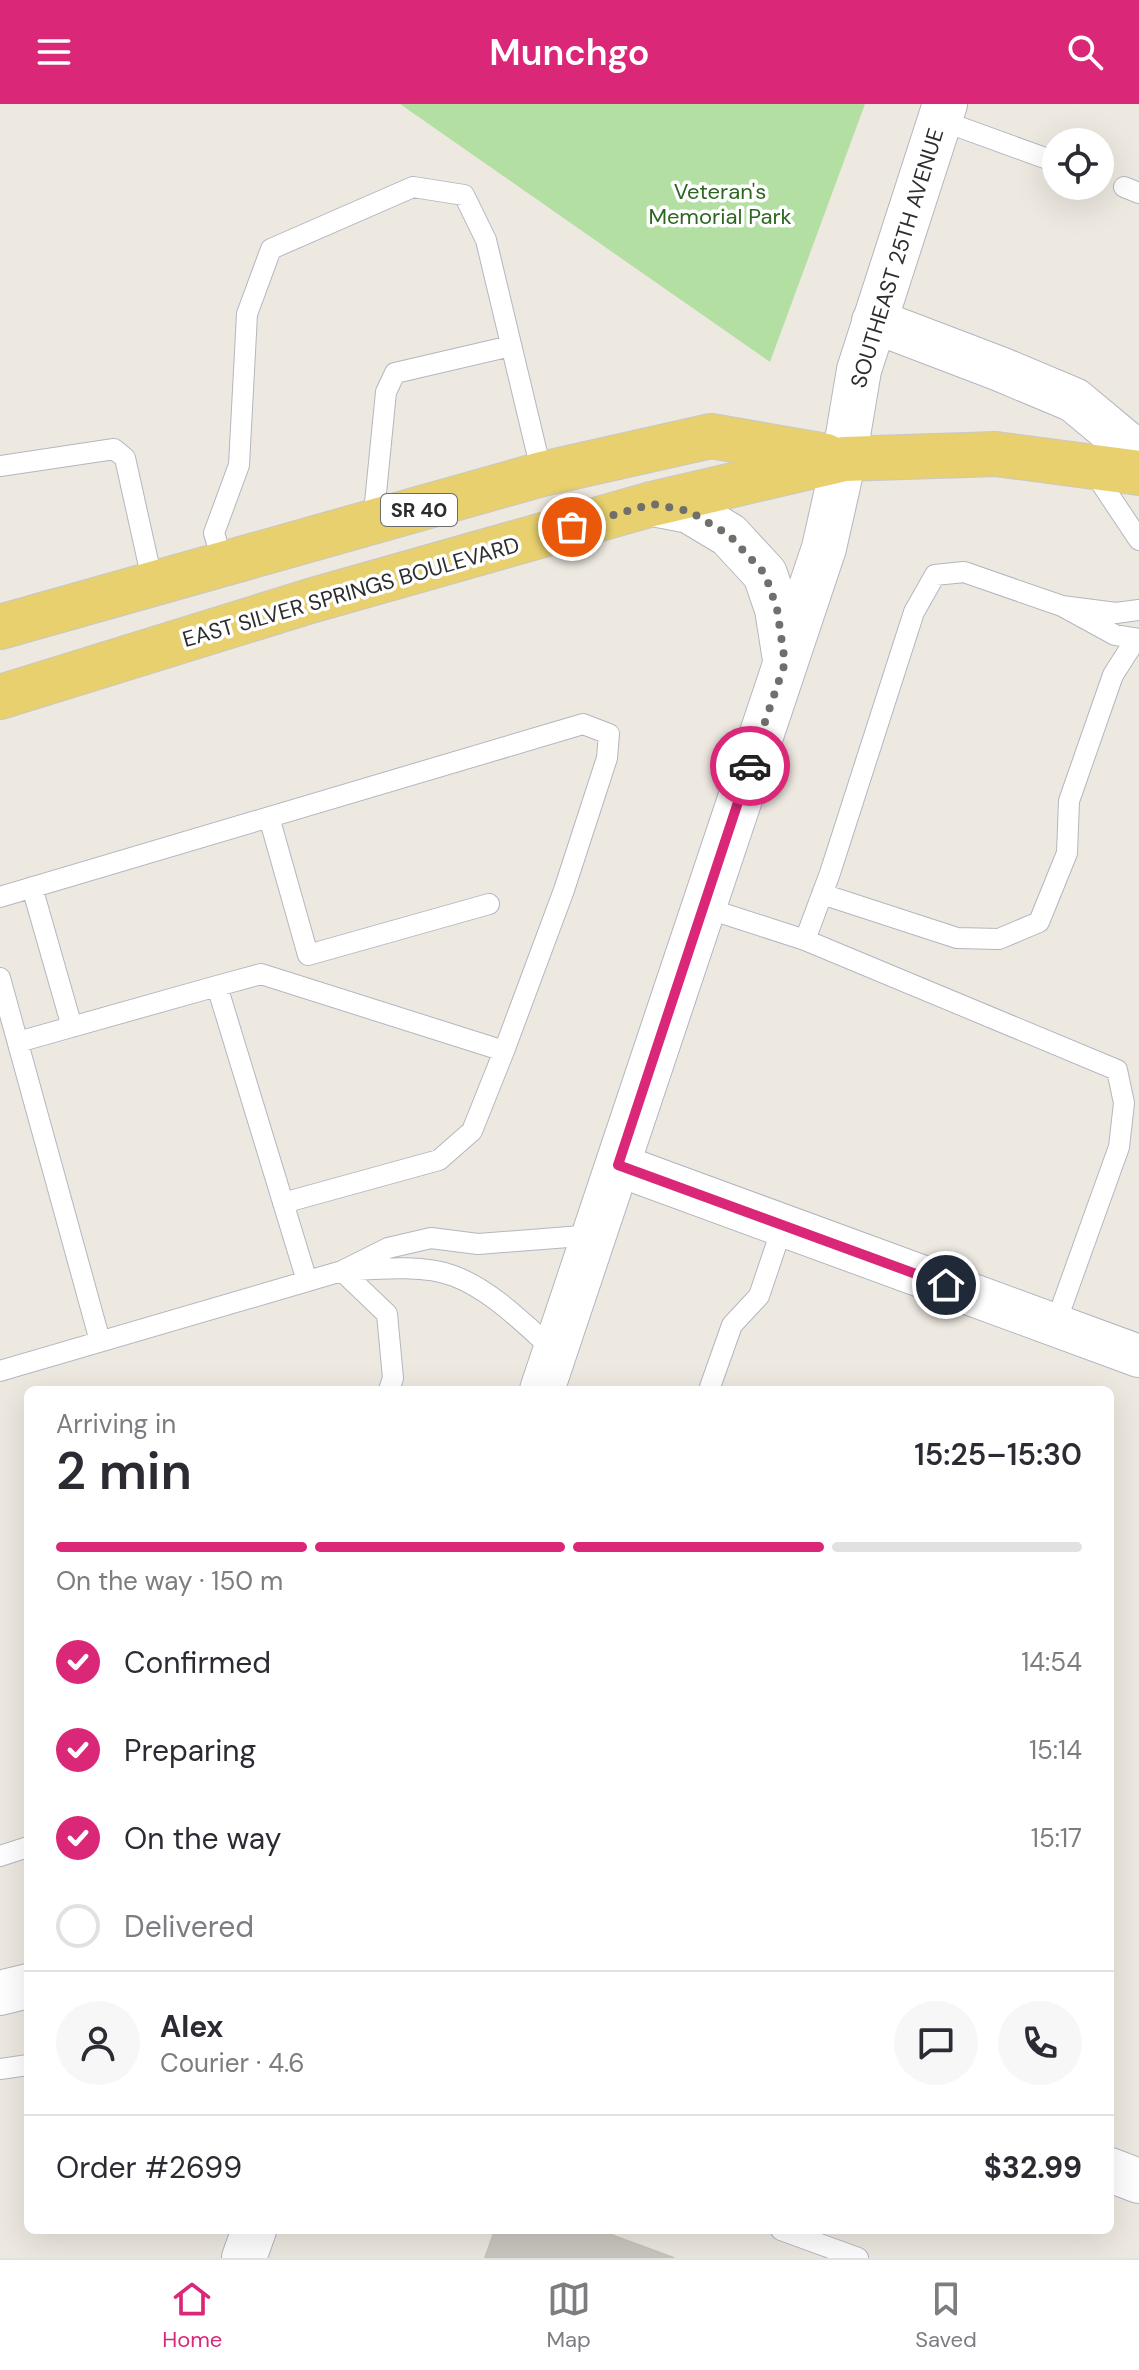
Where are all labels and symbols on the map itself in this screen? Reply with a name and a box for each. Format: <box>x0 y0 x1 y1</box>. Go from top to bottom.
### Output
street label: SOUTHEAST 25TH AVENUE <box>844 125 950 391</box>
park label: Veteran's Memorial Park <box>648 177 792 231</box>
pin <box>538 493 606 561</box>
road number: SR 40 <box>381 494 457 526</box>
street label: EAST SILVER SPRINGS BOULEVARD <box>179 530 523 654</box>
courier <box>710 726 790 806</box>
pin <box>912 1251 980 1319</box>

